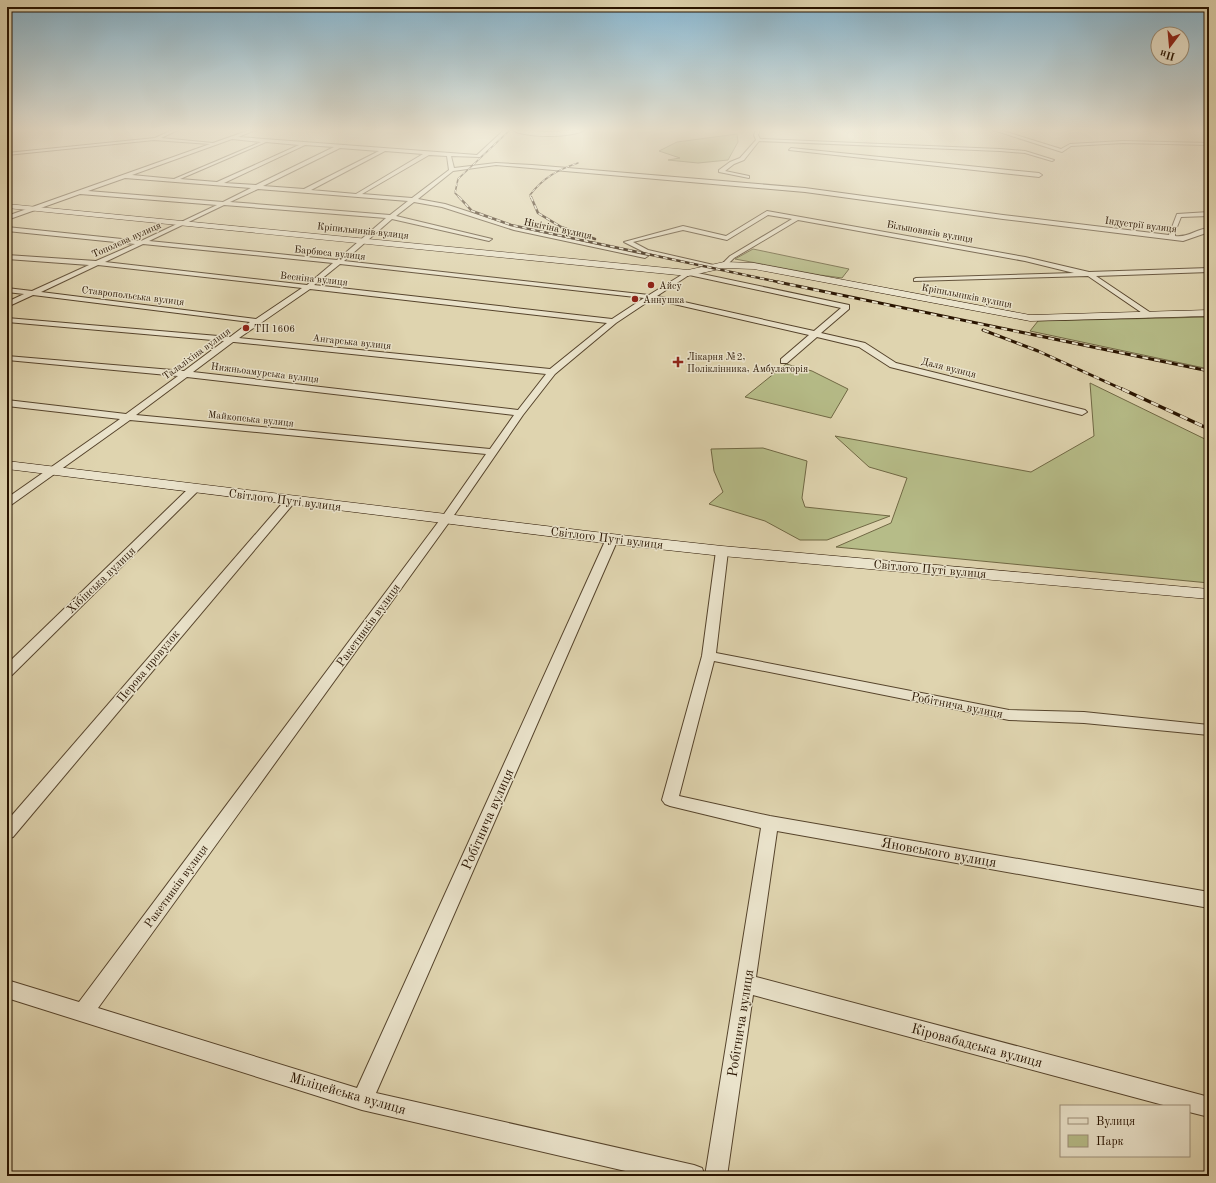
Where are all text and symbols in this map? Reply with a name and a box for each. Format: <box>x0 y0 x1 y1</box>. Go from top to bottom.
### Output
north arrow <box>1150 26 1190 66</box>
text: Пн <box>1159 47 1176 62</box>
street label: Індустрії вулиця <box>1104 216 1177 234</box>
street label: Нікітіна вулиця <box>523 217 593 241</box>
street label: Більшовиків вулиця <box>886 219 974 245</box>
street label: Тополєва вулиця <box>90 220 162 260</box>
street label: Кріпильників вулиця <box>317 221 409 241</box>
street label: Барбюса вулиця <box>294 244 366 262</box>
street label: Весніна вулиця <box>280 270 348 288</box>
marker: Айсу <box>646 280 656 290</box>
place label: Айсу <box>659 281 682 291</box>
street label: Кріпильників вулиця <box>921 282 1013 310</box>
street label: Ставропольська вулиця <box>81 285 185 307</box>
marker: Аннушка <box>630 294 640 304</box>
place label: Аннушка <box>643 295 685 305</box>
marker: ТП 1606 <box>241 323 251 333</box>
place label: ТП 1606 <box>254 324 295 334</box>
street label: Талаліхіна вулиця <box>161 326 232 382</box>
street label: Ангарська вулиця <box>312 333 392 351</box>
place label: Лікарня №2, Поліклінника, Амбулаторія <box>687 352 808 374</box>
marker: Лікарня №2, Поліклінника, Амбулаторія <box>672 356 684 368</box>
street label: Даля вулиця <box>920 356 977 380</box>
street label: Нижньоамурська вулиця <box>210 361 319 385</box>
street label: Майкопська вулиця <box>208 410 294 428</box>
street label: Світлого Путі вулиця <box>228 487 342 514</box>
street label: Світлого Путі вулиця <box>550 525 664 552</box>
street label: Хібінська вулиця <box>64 544 138 616</box>
street label: Світлого Путі вулиця <box>873 558 987 581</box>
street label: Ракетників вулиця <box>334 581 403 669</box>
street label: Перова провулок <box>115 628 182 705</box>
street label: Робітнича вулиця <box>910 690 1004 721</box>
street label: Робітнича вулиця <box>459 767 516 872</box>
street label: Яновського вулиця <box>880 836 998 870</box>
street label: Ракетників вулиця <box>142 842 211 930</box>
street label: Робітнича вулиця <box>726 968 756 1078</box>
street label: Кіровабадська вулиця <box>910 1022 1044 1070</box>
street label: Міліцейська вулиця <box>288 1071 408 1117</box>
legend <box>1060 1105 1190 1157</box>
text: Вулиця <box>1096 1116 1135 1128</box>
text: Парк <box>1096 1136 1124 1148</box>

